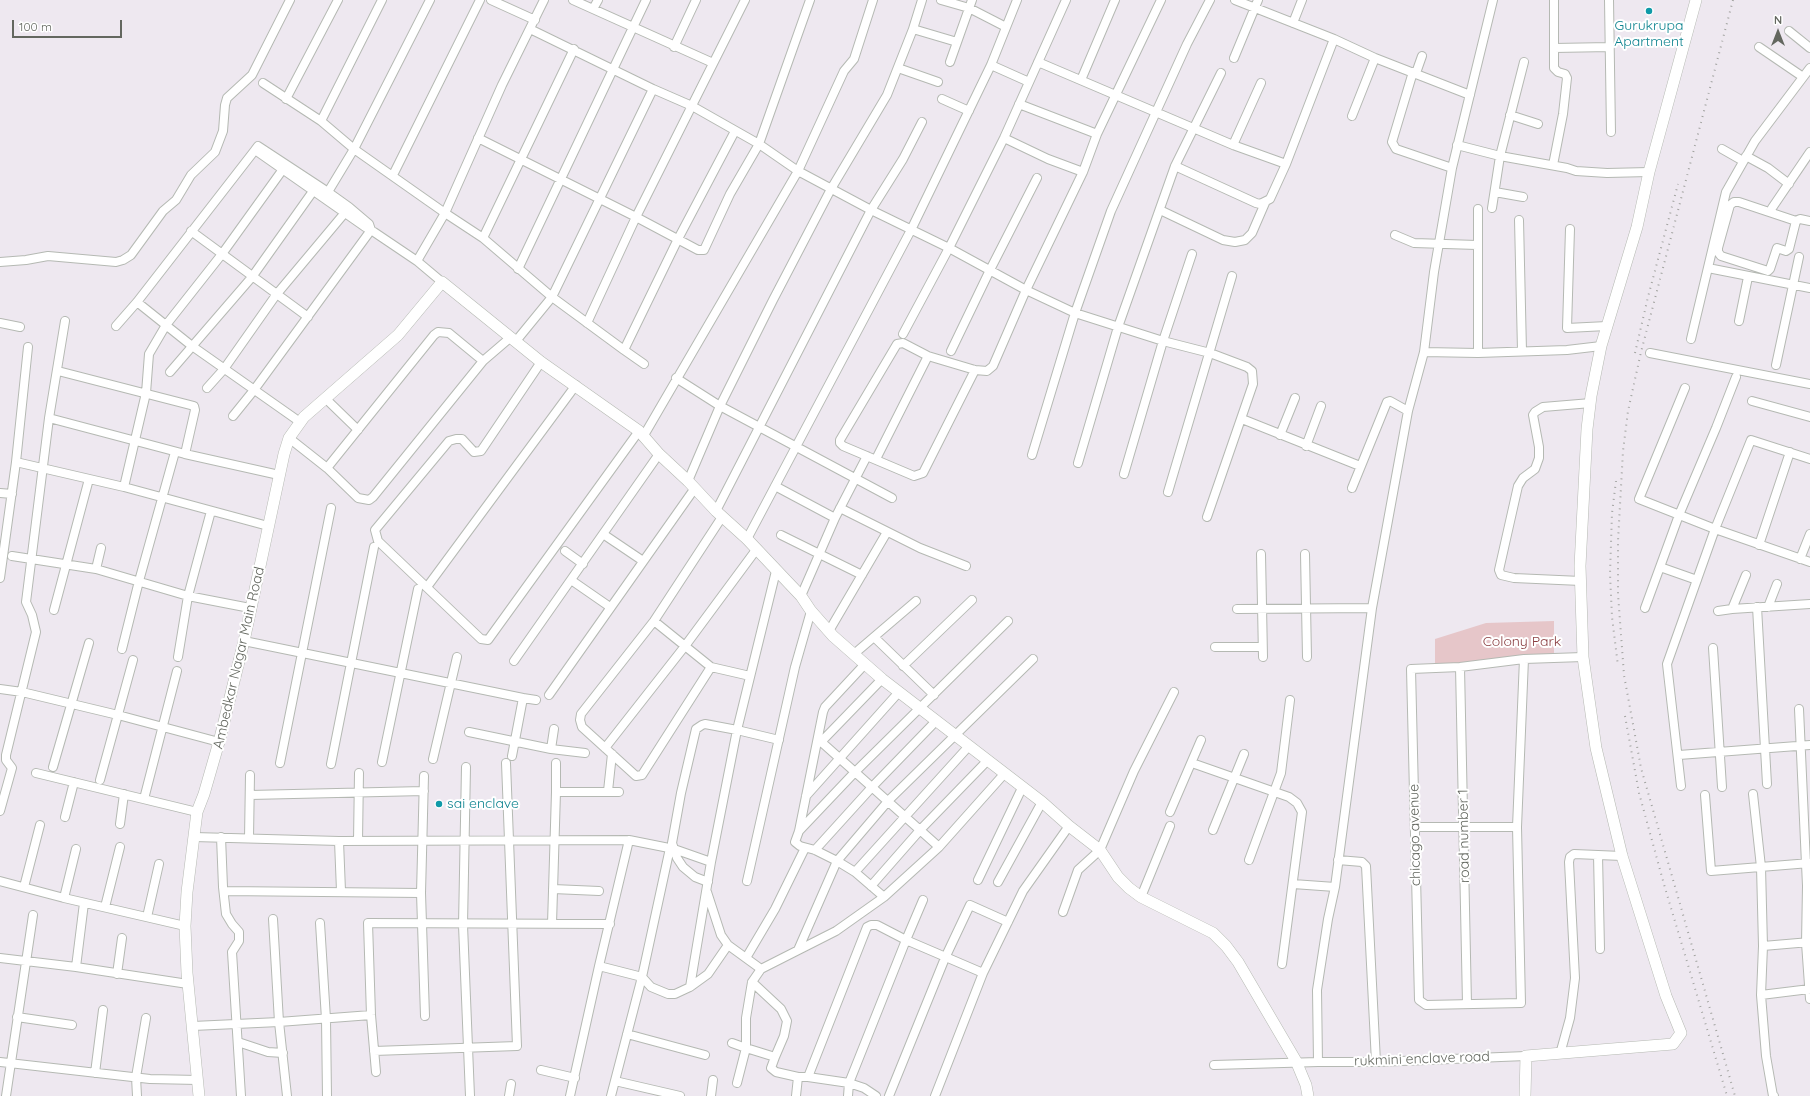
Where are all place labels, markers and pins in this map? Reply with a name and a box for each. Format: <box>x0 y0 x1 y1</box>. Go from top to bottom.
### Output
marker: Gurukrupa Apartment <box>1644 6 1654 16</box>
place label: Gurukrupa Apartment <box>1614 18 1684 50</box>
place label: sai enclave <box>447 796 519 812</box>
marker: sai enclave <box>434 799 444 809</box>

